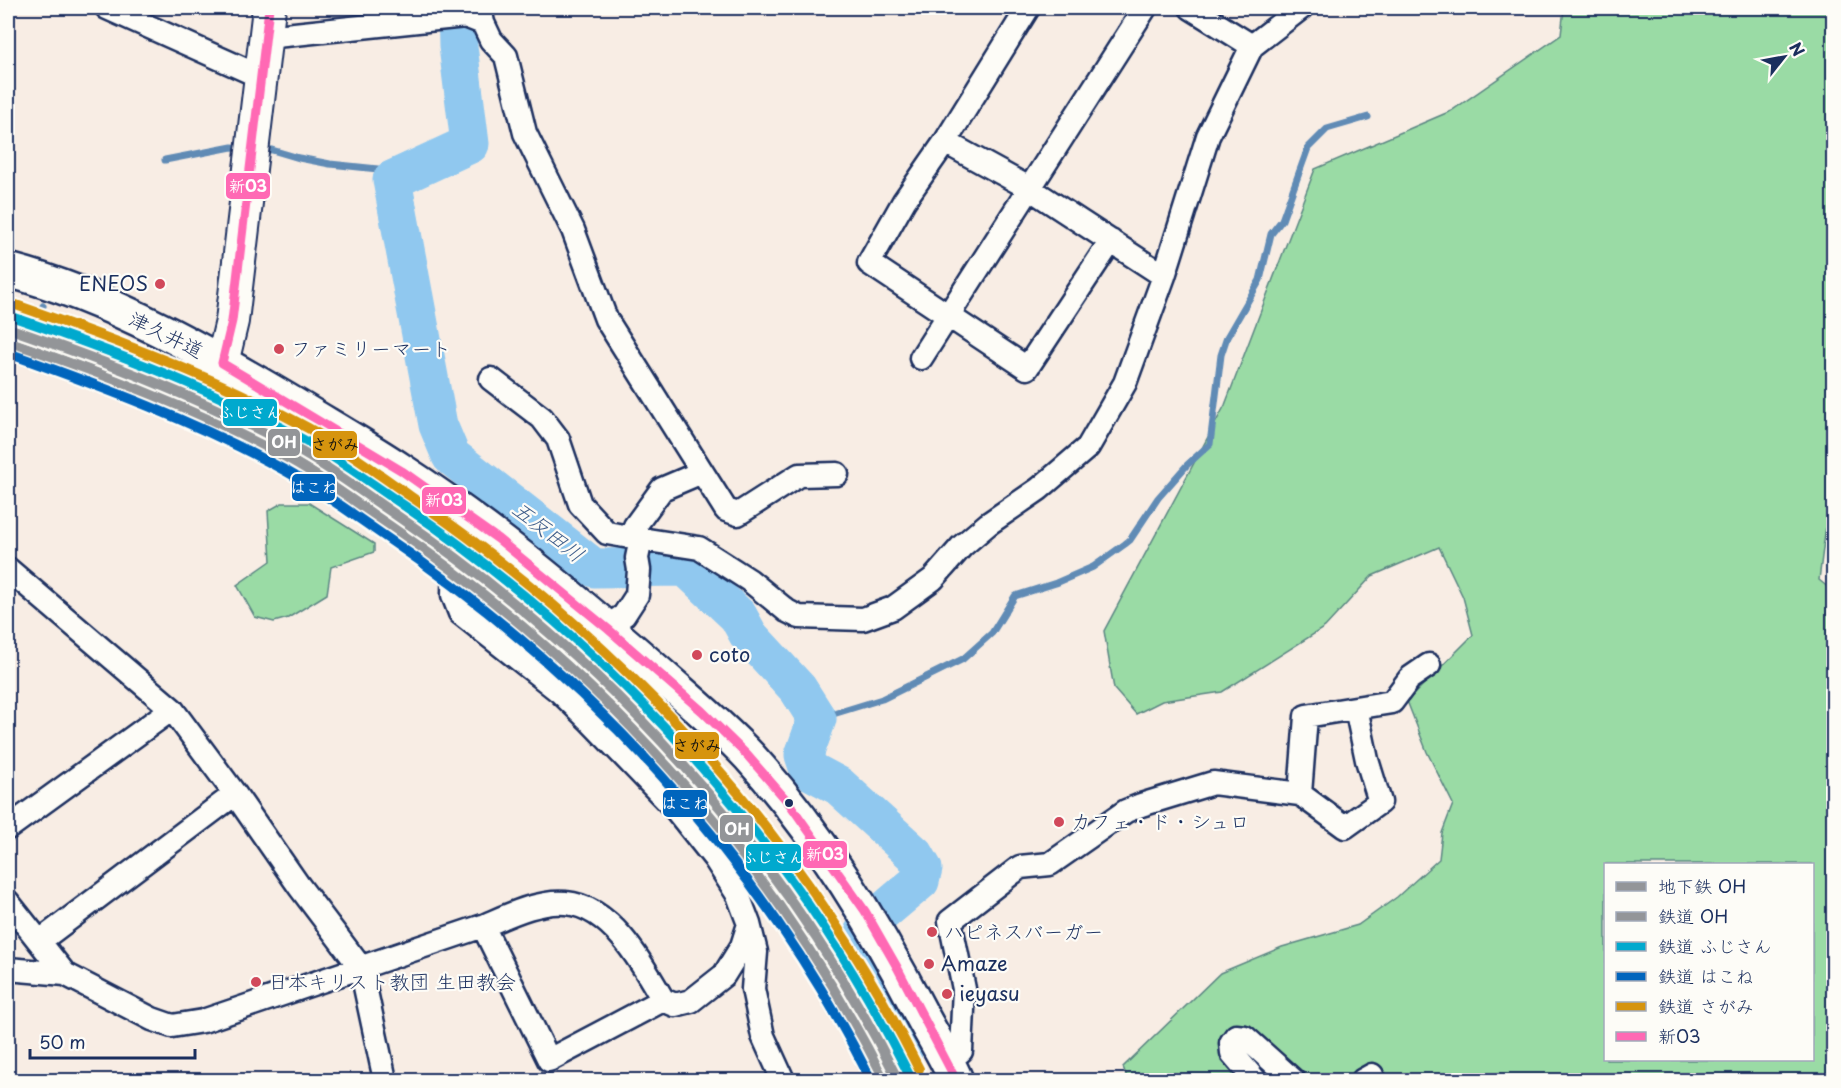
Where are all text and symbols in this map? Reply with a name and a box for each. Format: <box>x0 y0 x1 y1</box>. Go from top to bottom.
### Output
north arrow <box>1754 27 1814 87</box>
text: N <box>1784 37 1811 60</box>
line badge: 新03 <box>225 172 271 200</box>
text: 新03 <box>229 173 267 197</box>
place label: ENEOS <box>79 268 148 298</box>
marker: ENEOS <box>153 277 167 291</box>
street label: 津久井道 <box>124 303 209 365</box>
place label: ファミリーマート <box>291 333 451 363</box>
marker: ファミリーマート <box>272 342 286 356</box>
line badge: ふじさん <box>222 398 278 427</box>
text: ふじさん <box>218 399 282 423</box>
line badge: OH <box>267 428 301 457</box>
text: OH <box>271 429 297 453</box>
line badge: さがみ <box>312 430 358 459</box>
text: さがみ <box>311 431 359 455</box>
line badge: はこね <box>291 473 336 502</box>
text: はこね <box>290 474 338 498</box>
line badge: 新03 <box>421 486 467 515</box>
text: 新03 <box>425 487 463 511</box>
water label: 五反田川 <box>506 492 592 569</box>
place label: coto <box>709 639 750 669</box>
marker: coto <box>690 648 704 662</box>
line badge: さがみ <box>674 731 720 760</box>
text: さがみ <box>673 732 721 756</box>
line badge: はこね <box>662 789 708 818</box>
text: はこね <box>661 790 709 814</box>
unlabelled marker <box>783 797 795 809</box>
place label: カフェ・ド・シュロ <box>1071 806 1250 836</box>
line badge: OH <box>719 814 754 843</box>
marker: カフェ・ド・シュロ <box>1052 815 1066 829</box>
text: OH <box>724 816 750 840</box>
line badge: 新03 <box>802 840 848 869</box>
text: 新03 <box>806 841 844 865</box>
line badge: ふじさん <box>745 843 802 872</box>
text: ふじさん <box>741 844 805 868</box>
legend <box>1604 863 1814 1061</box>
text: 地下鉄 OH <box>1658 872 1746 899</box>
text: 鉄道 OH <box>1658 902 1728 929</box>
place label: ハピネスバーガー <box>944 916 1104 946</box>
marker: ハピネスバーガー <box>925 925 939 939</box>
text: 鉄道 ふじさん <box>1658 932 1772 959</box>
place label: Amaze <box>941 948 1008 978</box>
marker: Amaze <box>922 957 936 971</box>
text: 鉄道 はこね <box>1658 962 1754 989</box>
place label: 日本キリスト教団 生田教会 <box>268 966 516 996</box>
marker: 日本キリスト教団 生田教会 <box>249 975 263 989</box>
place label: ieyasu <box>959 978 1020 1008</box>
marker: ieyasu <box>940 987 954 1001</box>
text: 鉄道 さがみ <box>1658 992 1754 1019</box>
scale bar <box>30 1022 195 1060</box>
text: 新03 <box>1658 1022 1701 1049</box>
text: 50 m <box>39 1028 86 1055</box>

